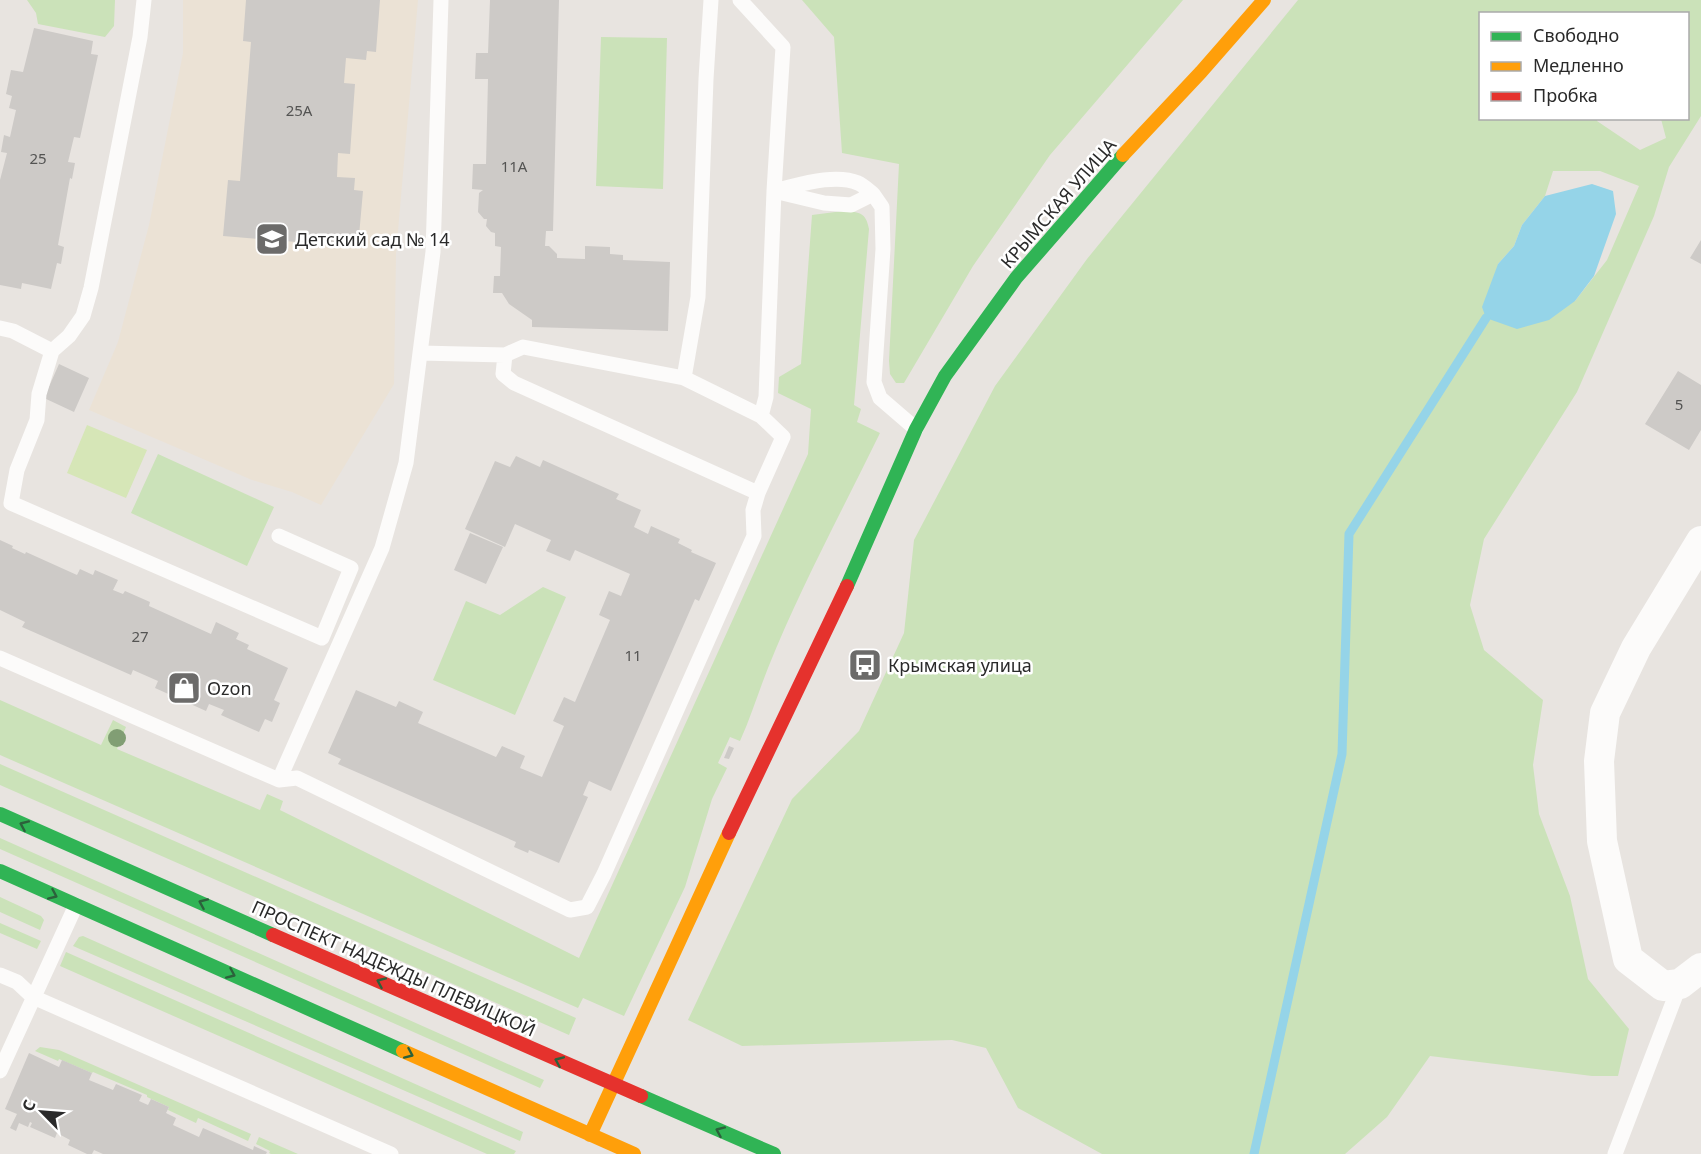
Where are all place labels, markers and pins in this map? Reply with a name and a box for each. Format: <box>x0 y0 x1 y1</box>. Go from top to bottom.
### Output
school or university icon: Детский сад № 14 <box>254 221 290 257</box>
place label: Детский сад № 14 <box>295 227 450 251</box>
bus stop icon: Крымская улица <box>847 647 883 683</box>
place label: Крымская улица <box>888 653 1032 677</box>
shop icon: Ozon <box>166 670 202 706</box>
place label: Ozon <box>207 676 252 700</box>

